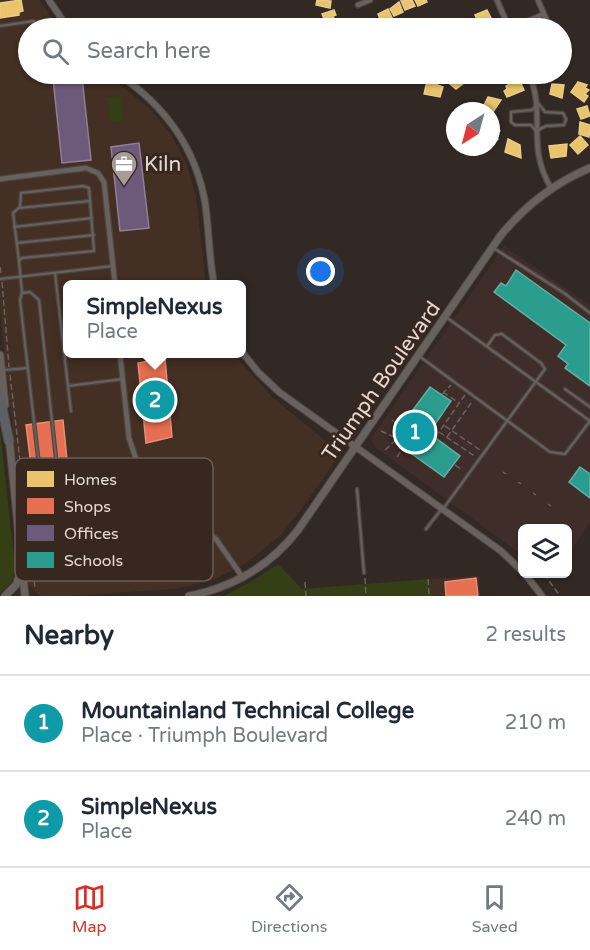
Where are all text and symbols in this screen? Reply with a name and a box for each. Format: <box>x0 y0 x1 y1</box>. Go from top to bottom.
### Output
search box <box>18 18 572 84</box>
icon: search <box>39 35 72 68</box>
text: Search here <box>87 38 211 64</box>
north arrow <box>446 102 500 156</box>
office icon: Kiln <box>109 149 139 187</box>
place label: Kiln <box>144 152 181 177</box>
your location <box>306 257 335 286</box>
popup <box>63 280 246 358</box>
text: SimpleNexus <box>86 294 223 320</box>
street label: Triumph Boulevard <box>317 297 446 466</box>
text: Place <box>86 320 138 344</box>
pin: 2 <box>136 378 174 422</box>
pin: 1 <box>396 410 434 454</box>
legend <box>15 458 213 581</box>
text: Homes <box>64 470 117 490</box>
text: Shops <box>64 497 111 517</box>
text: Offices <box>64 524 119 544</box>
map controls <box>518 524 572 578</box>
button: layers <box>518 524 572 578</box>
text: Schools <box>64 551 123 571</box>
text: Nearby <box>24 620 114 651</box>
text: 2 results <box>486 623 566 647</box>
text: Mountainland Technical College <box>81 698 414 724</box>
text: 1 <box>37 711 50 735</box>
text: 210 m <box>505 711 566 735</box>
text: Place · Triumph Boulevard <box>81 724 328 748</box>
text: SimpleNexus <box>81 794 217 820</box>
text: 2 <box>37 807 50 831</box>
text: 240 m <box>505 807 566 831</box>
text: Place <box>81 820 132 844</box>
tab: Map <box>72 881 107 937</box>
tab: Directions <box>251 881 327 937</box>
tab: Saved <box>472 881 518 937</box>

